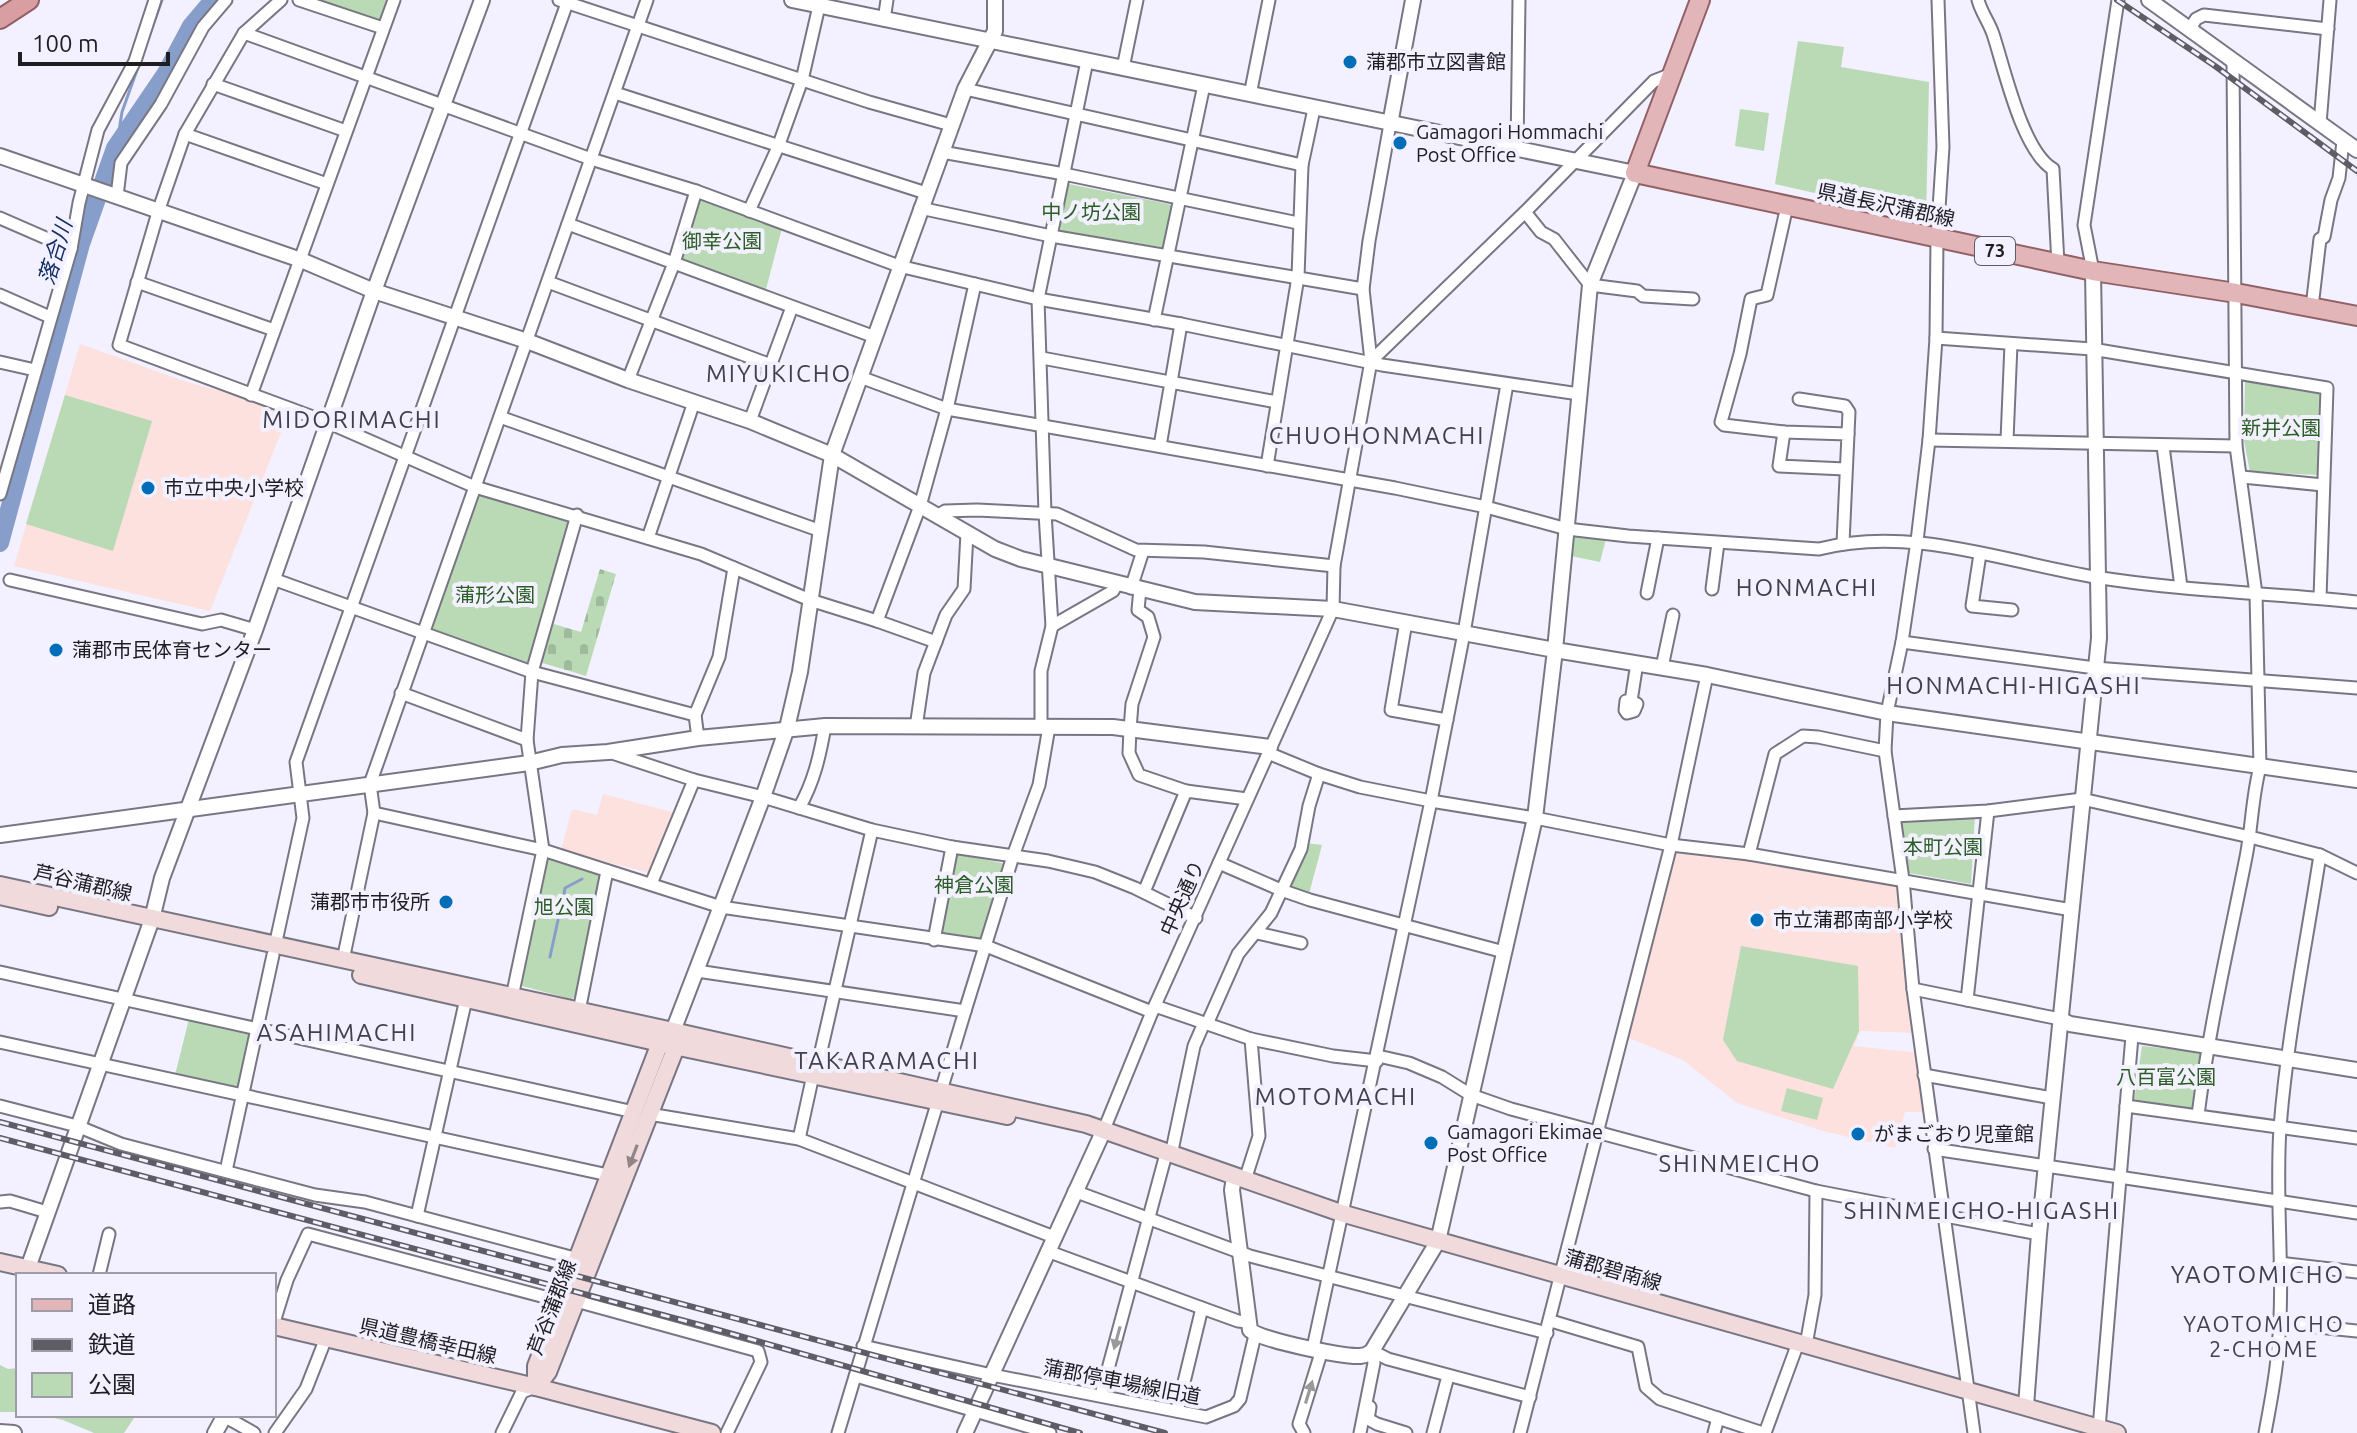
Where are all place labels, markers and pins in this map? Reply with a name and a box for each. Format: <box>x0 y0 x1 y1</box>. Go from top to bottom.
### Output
place label: 蒲郡市立図書館 <box>1366 50 1506 73</box>
marker: 蒲郡市立図書館 <box>1341 53 1359 71</box>
place label: Gamagori Hommachi Post Office <box>1416 120 1603 166</box>
marker: Gamagori Hommachi Post Office <box>1391 134 1409 152</box>
place label: 市立中央小学校 <box>164 476 304 499</box>
marker: 市立中央小学校 <box>139 479 157 497</box>
place label: 蒲郡市民体育センター <box>72 638 272 661</box>
marker: 蒲郡市民体育センター <box>47 641 65 659</box>
place label: 蒲郡市市役所 <box>310 890 430 913</box>
marker: 蒲郡市市役所 <box>437 893 455 911</box>
place label: 市立蒲郡南部小学校 <box>1773 908 1953 931</box>
marker: 市立蒲郡南部小学校 <box>1748 911 1766 929</box>
place label: Gamagori Ekimae Post Office <box>1447 1120 1603 1166</box>
place label: がまごおり児童館 <box>1874 1122 2034 1145</box>
marker: がまごおり児童館 <box>1849 1125 1867 1143</box>
marker: Gamagori Ekimae Post Office <box>1422 1134 1440 1152</box>

